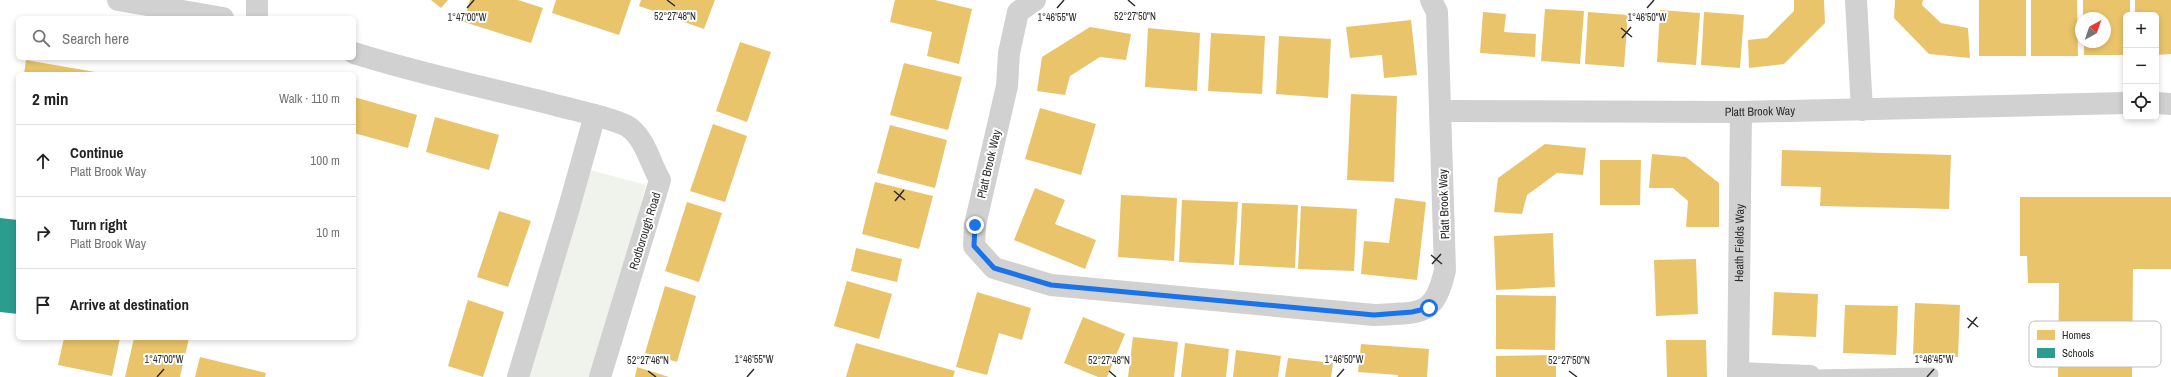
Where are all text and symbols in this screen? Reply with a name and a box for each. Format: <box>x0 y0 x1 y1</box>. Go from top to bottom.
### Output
text: 52°27'48"N <box>654 10 696 23</box>
text: 52°27'50"N <box>1114 10 1156 23</box>
text: 1°47'00"W <box>447 11 487 24</box>
text: 1°46'55"W <box>1037 11 1077 24</box>
text: 1°46'50"W <box>1627 11 1667 24</box>
north arrow <box>2075 12 2111 48</box>
map controls <box>2123 12 2159 120</box>
button: + <box>2123 12 2159 48</box>
search box <box>16 16 356 60</box>
icon: search <box>30 27 52 49</box>
text: Search here <box>62 28 129 49</box>
button: − <box>2123 48 2159 84</box>
button: locate <box>2123 84 2159 120</box>
text: 2 min <box>32 87 68 110</box>
text: Walk · 110 m <box>279 90 340 107</box>
street label: Platt Brook Way <box>1725 103 1795 120</box>
street label: Platt Brook Way <box>973 128 1005 200</box>
text: Continue <box>70 142 123 163</box>
icon: ahead <box>32 150 54 172</box>
text: 100 m <box>310 152 340 169</box>
text: Platt Brook Way <box>70 163 146 180</box>
street label: Platt Brook Way <box>1435 169 1453 239</box>
street label: Rodborough Road <box>626 190 664 272</box>
street label: Heath Fields Way <box>1731 204 1748 282</box>
text: Turn right <box>70 214 127 235</box>
route end <box>966 216 984 234</box>
icon: right <box>32 222 54 244</box>
text: 10 m <box>316 224 340 241</box>
text: Platt Brook Way <box>70 235 146 252</box>
icon: arrive <box>32 294 54 316</box>
text: Arrive at destination <box>70 294 189 315</box>
route start <box>1420 299 1438 317</box>
legend <box>2029 321 2161 367</box>
text: Homes <box>2062 328 2091 342</box>
text: Schools <box>2062 346 2095 360</box>
text: 1°47'00"W <box>144 353 184 366</box>
text: 1°46'55"W <box>734 353 774 366</box>
text: 1°46'50"W <box>1324 353 1364 366</box>
text: 1°46'45"W <box>1914 353 1954 366</box>
text: 52°27'46"N <box>627 354 669 367</box>
text: 52°27'48"N <box>1088 354 1130 367</box>
text: 52°27'50"N <box>1548 354 1590 367</box>

